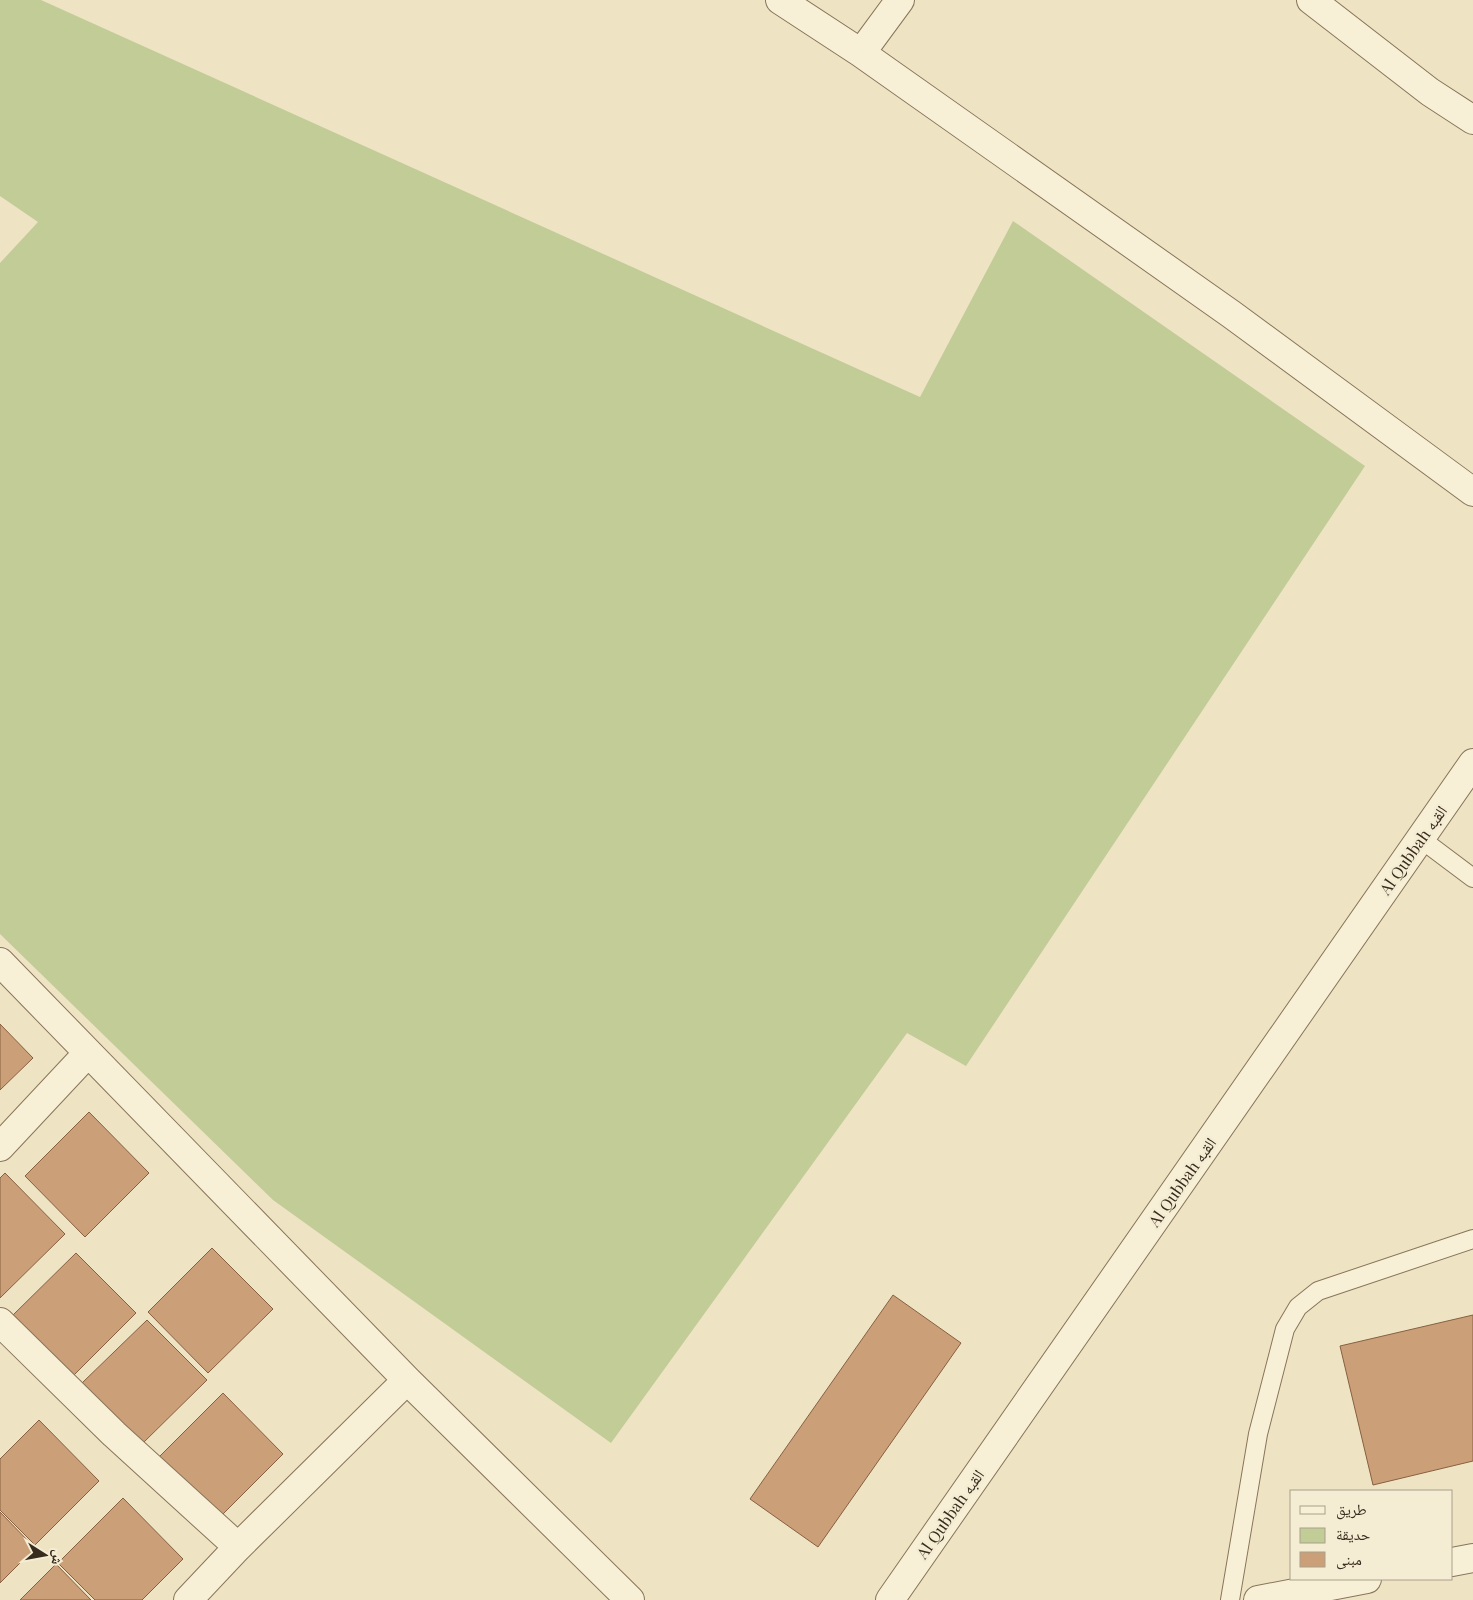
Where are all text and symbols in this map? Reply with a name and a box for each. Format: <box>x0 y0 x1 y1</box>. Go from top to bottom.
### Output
street label: Al Qubbah القبه <box>1373 801 1451 899</box>
street label: Al Qubbah القبه <box>1142 1133 1220 1231</box>
street label: Al Qubbah القبه <box>910 1465 988 1563</box>
legend <box>1290 1490 1453 1580</box>
text: طريق <box>1336 1499 1367 1520</box>
text: حديقة <box>1336 1524 1371 1544</box>
north arrow <box>20 1530 70 1580</box>
text: ش <box>47 1548 69 1567</box>
text: مبنى <box>1336 1549 1362 1570</box>

